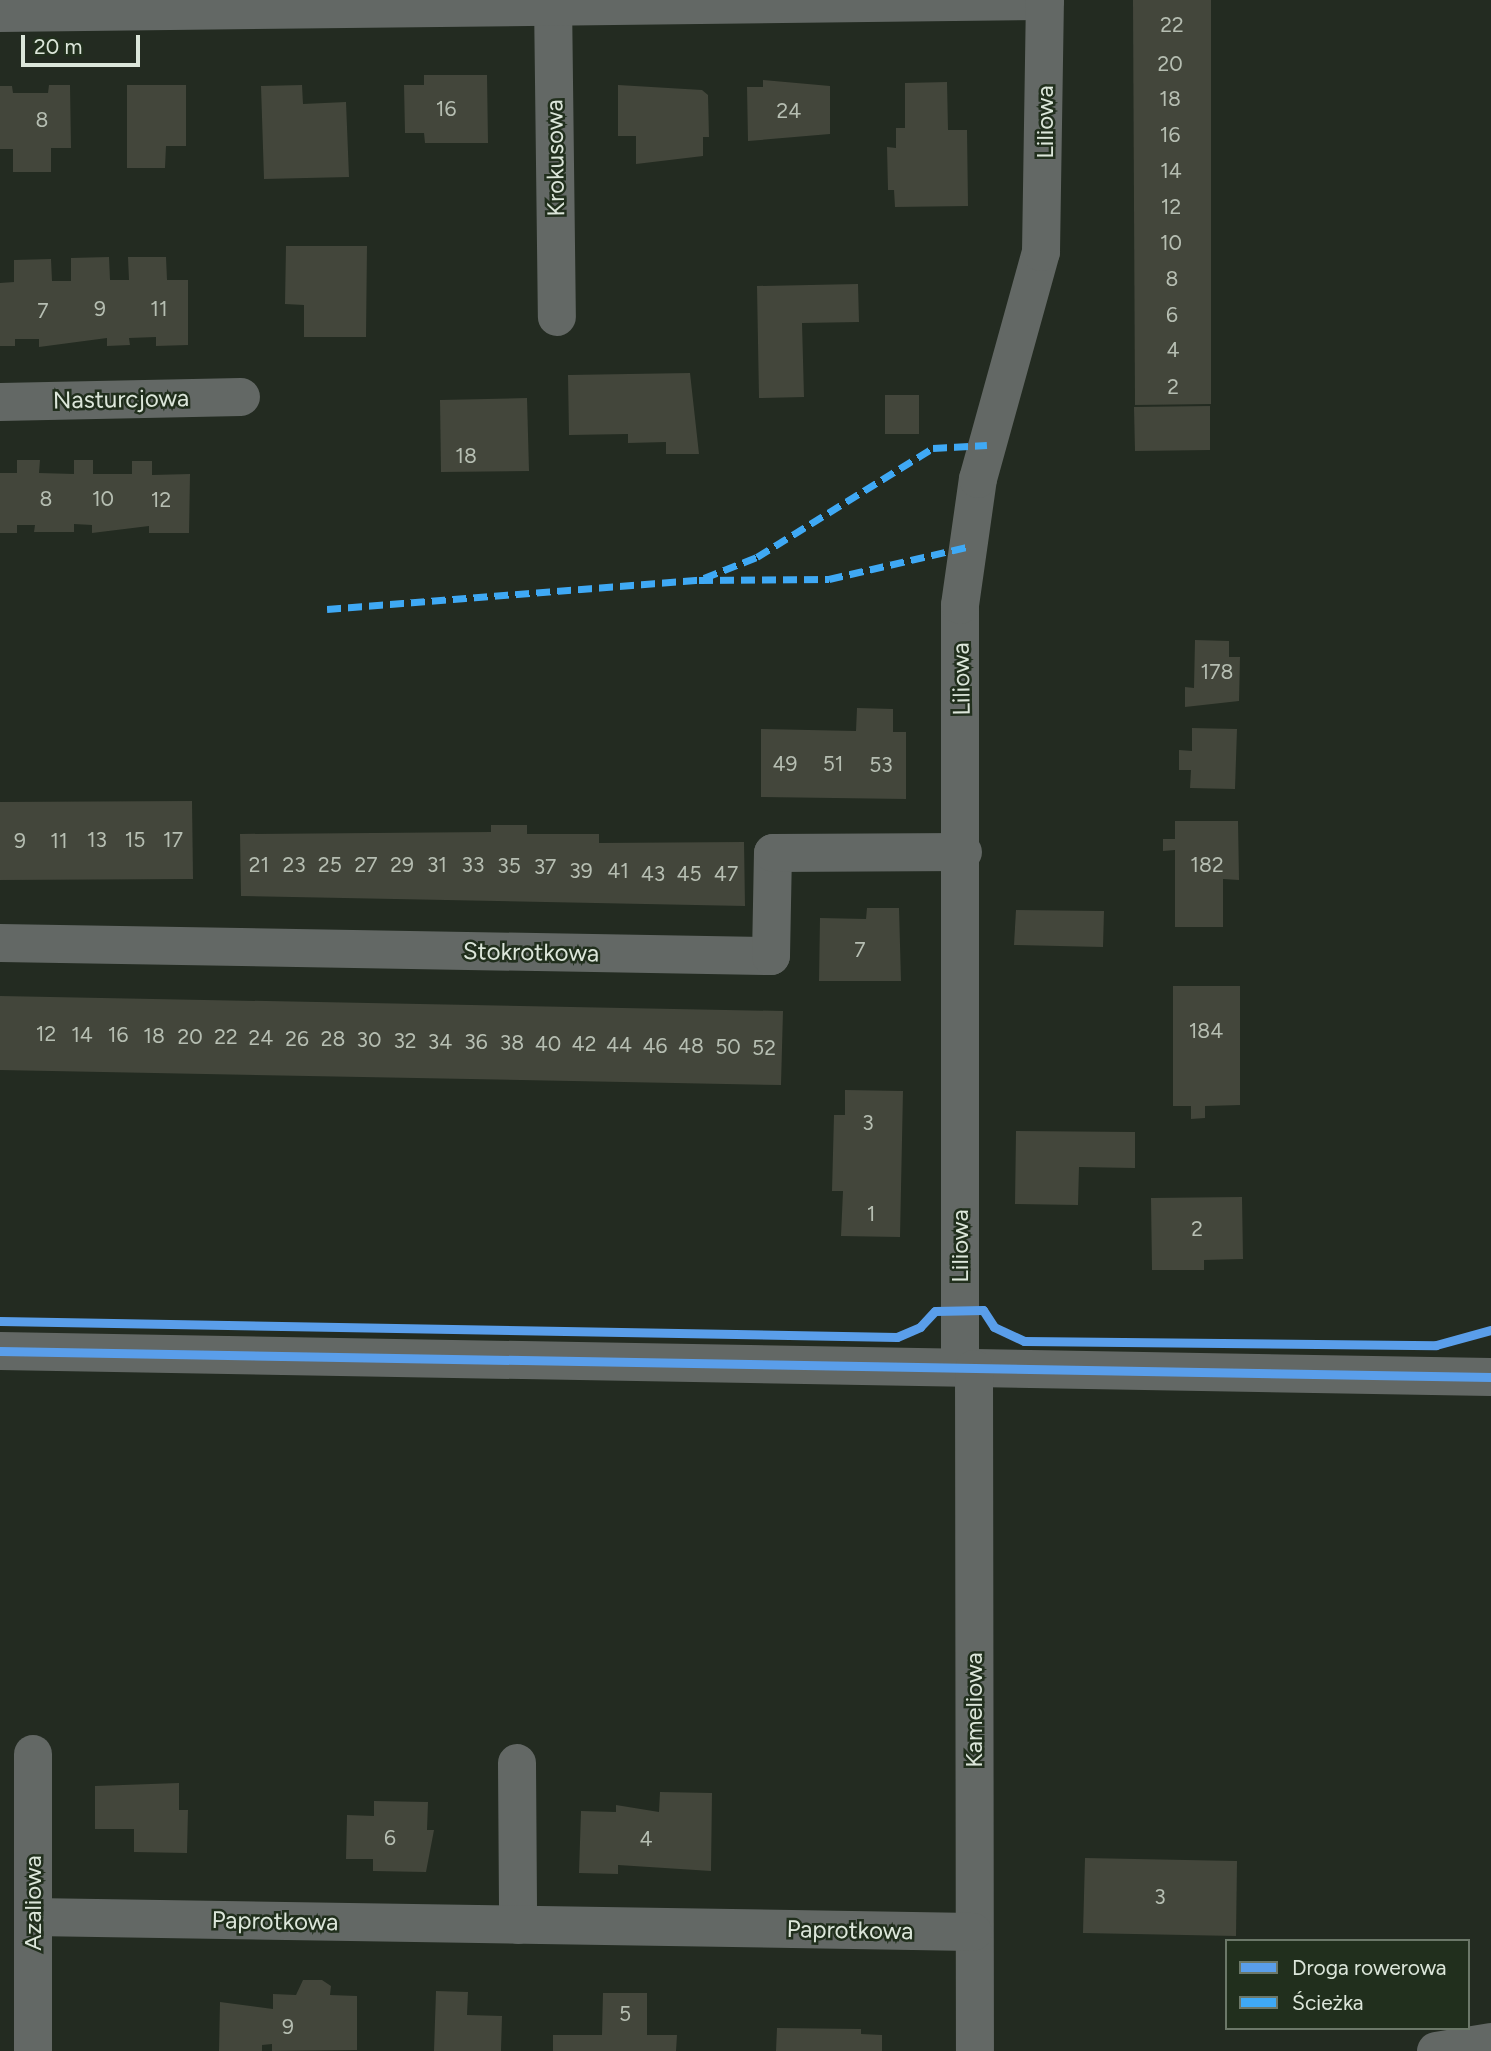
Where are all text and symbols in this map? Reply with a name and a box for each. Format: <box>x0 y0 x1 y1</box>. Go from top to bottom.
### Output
house number: 22 <box>1160 12 1184 38</box>
scale bar <box>24 21 144 65</box>
text: 20 m <box>34 34 82 59</box>
house number: 20 <box>1157 51 1183 77</box>
street label: Liliowa <box>1031 85 1059 159</box>
house number: 18 <box>1159 86 1181 112</box>
house number: 16 <box>436 96 456 122</box>
house number: 24 <box>777 98 801 124</box>
street label: Krokusowa <box>540 99 570 217</box>
house number: 8 <box>36 107 48 133</box>
house number: 16 <box>1160 122 1180 148</box>
house number: 14 <box>1160 158 1182 184</box>
house number: 12 <box>1161 194 1181 220</box>
house number: 10 <box>1160 230 1182 256</box>
house number: 8 <box>1166 266 1178 292</box>
house number: 9 <box>94 296 106 322</box>
house number: 11 <box>150 296 168 322</box>
house number: 7 <box>37 298 49 324</box>
house number: 6 <box>1166 302 1178 328</box>
house number: 4 <box>1166 337 1180 363</box>
house number: 2 <box>1167 374 1179 400</box>
street label: Nasturcjowa <box>53 383 189 415</box>
house number: 18 <box>455 443 477 469</box>
house number: 8 <box>40 486 52 512</box>
house number: 10 <box>92 486 114 512</box>
house number: 12 <box>151 487 171 513</box>
street label: Liliowa <box>946 642 976 716</box>
house number: 178 <box>1201 659 1233 685</box>
house number: 49 <box>773 751 797 777</box>
house number: 51 <box>823 751 843 777</box>
house number: 53 <box>869 752 893 778</box>
house number: 13 <box>87 827 107 853</box>
house number: 15 <box>125 827 145 853</box>
house number: 17 <box>163 827 183 853</box>
house number: 9 <box>14 828 26 854</box>
house number: 11 <box>50 828 68 854</box>
house number: 21 <box>249 852 269 878</box>
house number: 23 <box>282 852 306 878</box>
house number: 25 <box>318 852 342 878</box>
house number: 27 <box>354 852 378 878</box>
house number: 29 <box>390 852 414 878</box>
house number: 31 <box>427 852 447 878</box>
house number: 33 <box>462 852 484 878</box>
house number: 182 <box>1190 852 1224 878</box>
house number: 35 <box>497 853 521 879</box>
house number: 37 <box>534 854 556 880</box>
house number: 39 <box>569 858 593 884</box>
house number: 41 <box>607 858 629 884</box>
house number: 43 <box>641 861 665 887</box>
house number: 45 <box>676 861 702 887</box>
house number: 47 <box>714 861 738 887</box>
street label: Stokrotkowa <box>463 936 599 968</box>
house number: 7 <box>854 937 866 963</box>
house number: 184 <box>1189 1018 1223 1044</box>
house number: 12 <box>36 1021 56 1047</box>
house number: 14 <box>71 1022 93 1048</box>
house number: 16 <box>108 1022 128 1048</box>
house number: 18 <box>143 1023 165 1049</box>
house number: 20 <box>177 1024 203 1050</box>
house number: 22 <box>214 1024 238 1050</box>
house number: 24 <box>249 1025 273 1051</box>
house number: 26 <box>285 1026 309 1052</box>
house number: 28 <box>321 1026 345 1052</box>
house number: 30 <box>357 1027 381 1053</box>
house number: 32 <box>393 1028 417 1054</box>
house number: 34 <box>428 1029 452 1055</box>
house number: 36 <box>464 1029 488 1055</box>
house number: 38 <box>500 1030 524 1056</box>
house number: 40 <box>535 1031 561 1057</box>
house number: 42 <box>572 1031 596 1057</box>
house number: 44 <box>606 1032 632 1058</box>
house number: 46 <box>643 1033 667 1059</box>
house number: 48 <box>678 1033 704 1059</box>
house number: 50 <box>715 1034 741 1060</box>
house number: 52 <box>752 1035 776 1061</box>
house number: 3 <box>862 1110 874 1136</box>
house number: 1 <box>867 1201 875 1227</box>
street label: Liliowa <box>946 1209 974 1283</box>
house number: 2 <box>1191 1216 1203 1242</box>
street label: Kameliowa <box>960 1652 988 1768</box>
house number: 6 <box>384 1825 396 1851</box>
house number: 4 <box>639 1826 653 1852</box>
street label: Azaliowa <box>19 1855 47 1951</box>
house number: 3 <box>1154 1884 1166 1910</box>
street label: Paprotkowa <box>211 1905 339 1937</box>
street label: Paprotkowa <box>786 1914 914 1946</box>
legend <box>1225 1939 1470 2030</box>
text: Droga rowerowa <box>1292 1955 1447 1980</box>
text: Ścieżka <box>1292 1990 1364 2015</box>
house number: 5 <box>619 2001 631 2027</box>
house number: 9 <box>282 2014 294 2040</box>

